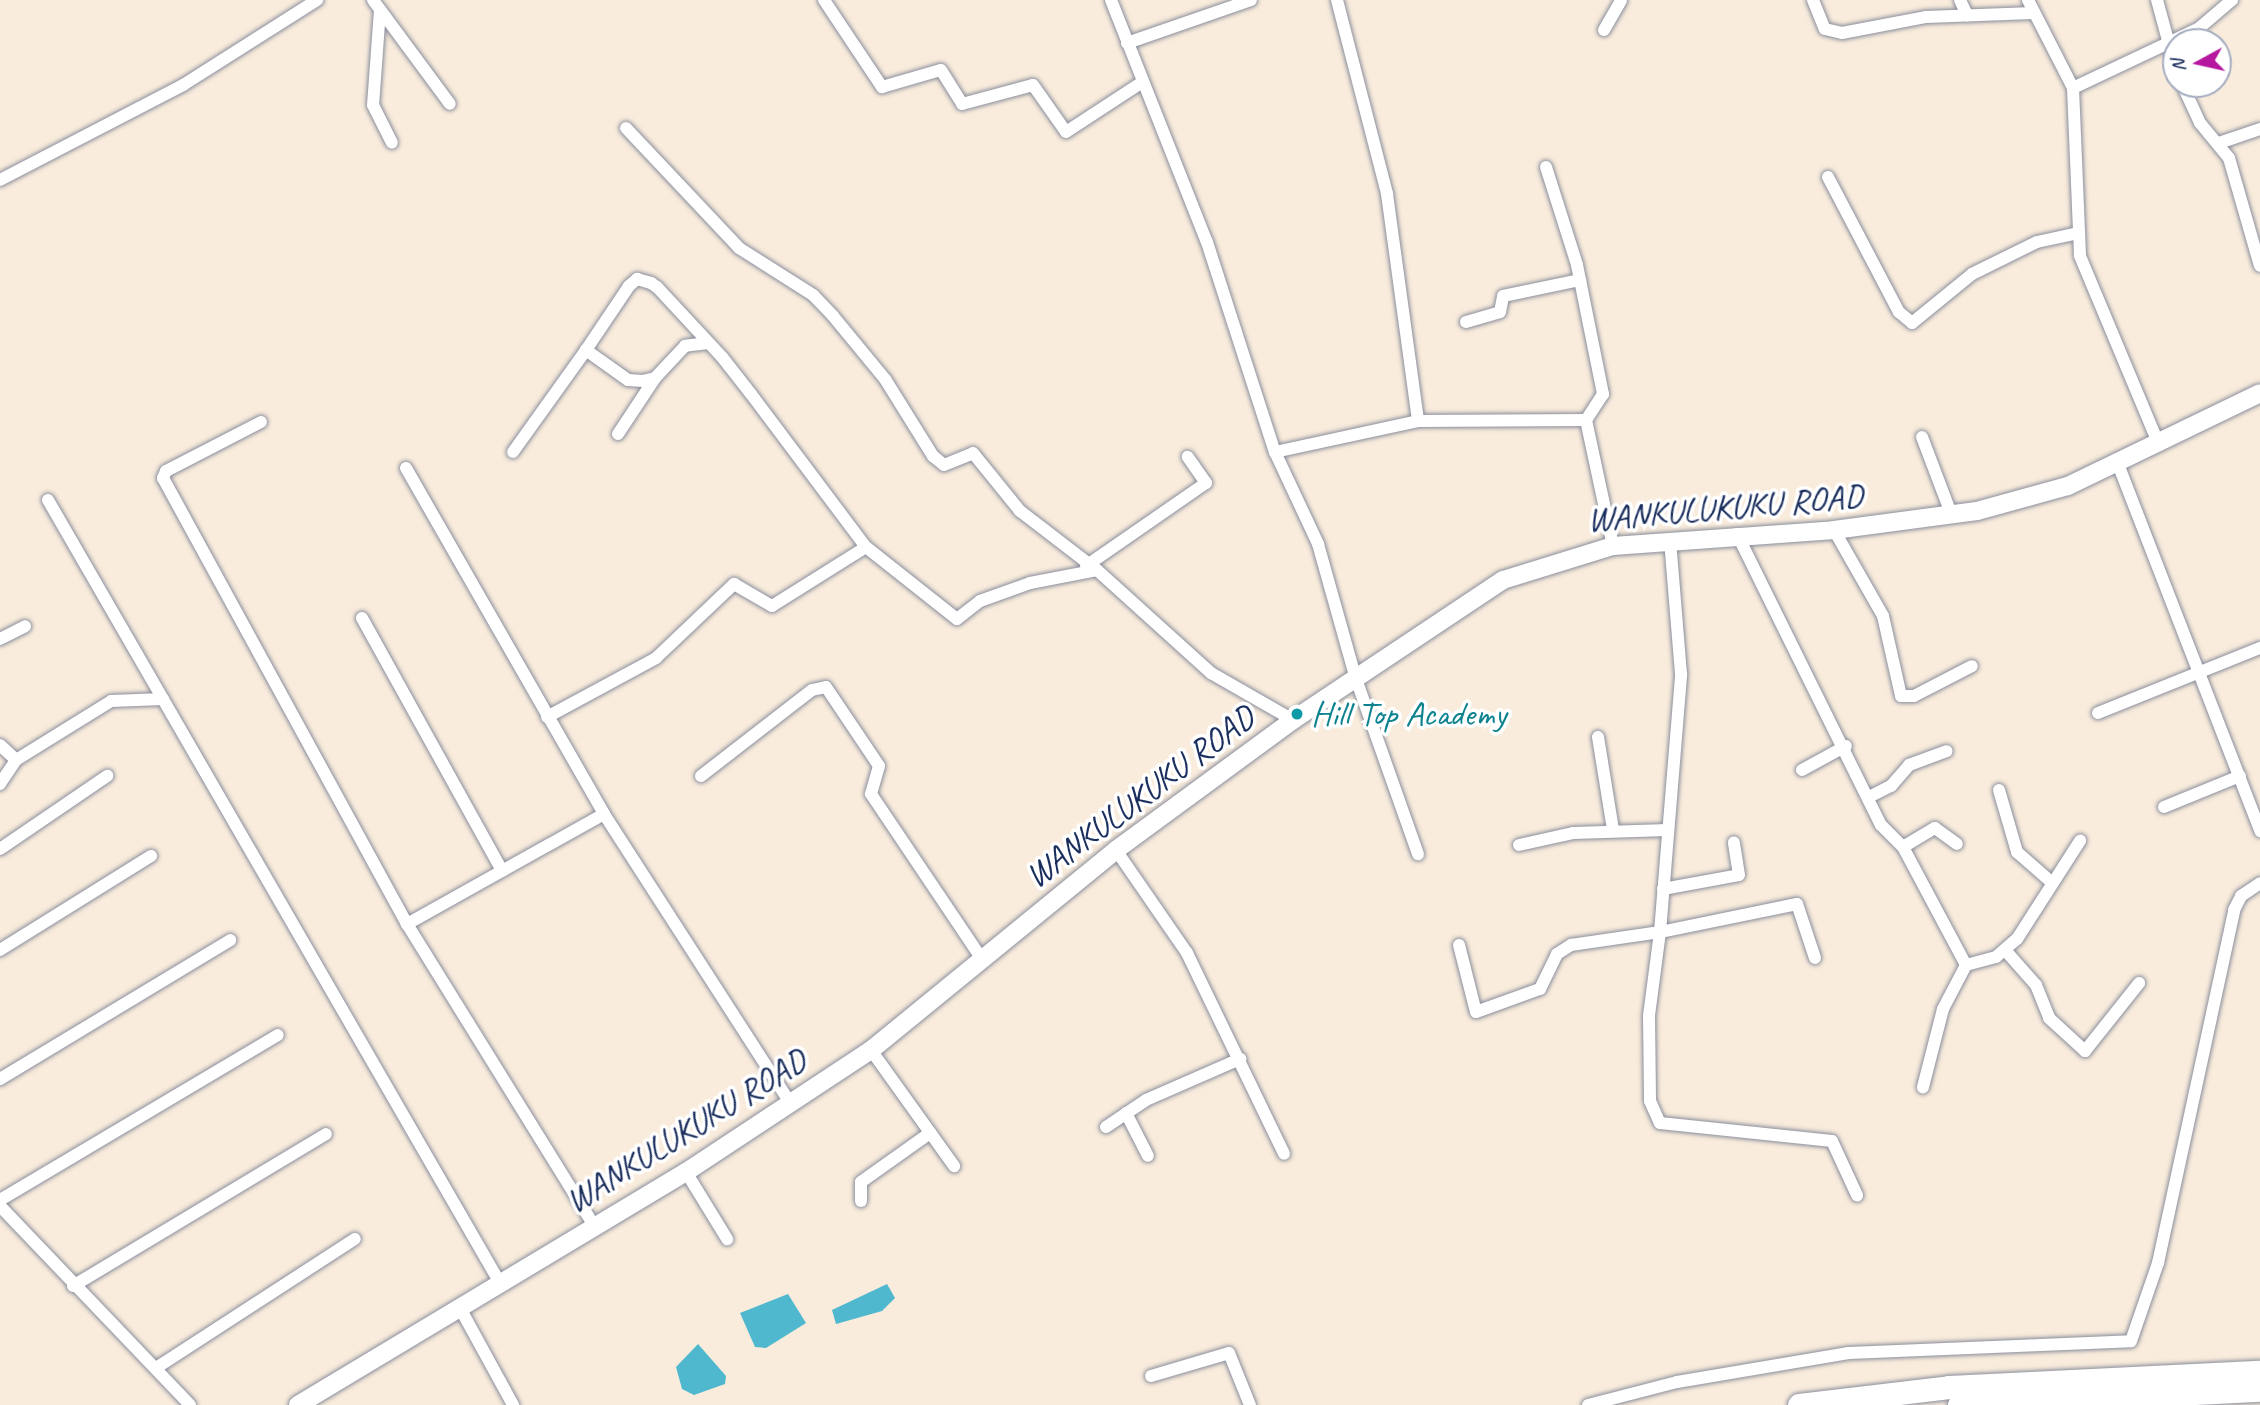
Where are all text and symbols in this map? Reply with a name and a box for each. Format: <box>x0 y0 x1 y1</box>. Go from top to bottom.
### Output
north arrow <box>2162 28 2232 98</box>
text: N <box>2165 58 2191 73</box>
street label: WANKULUKUKU ROAD <box>1585 475 1865 541</box>
place label: Hill Top Academy <box>1311 693 1507 735</box>
street label: WANKULUKUKU ROAD <box>1017 697 1263 897</box>
marker: Hill Top Academy <box>1289 706 1305 722</box>
street label: WANKULUKUKU ROAD <box>557 1040 815 1222</box>

